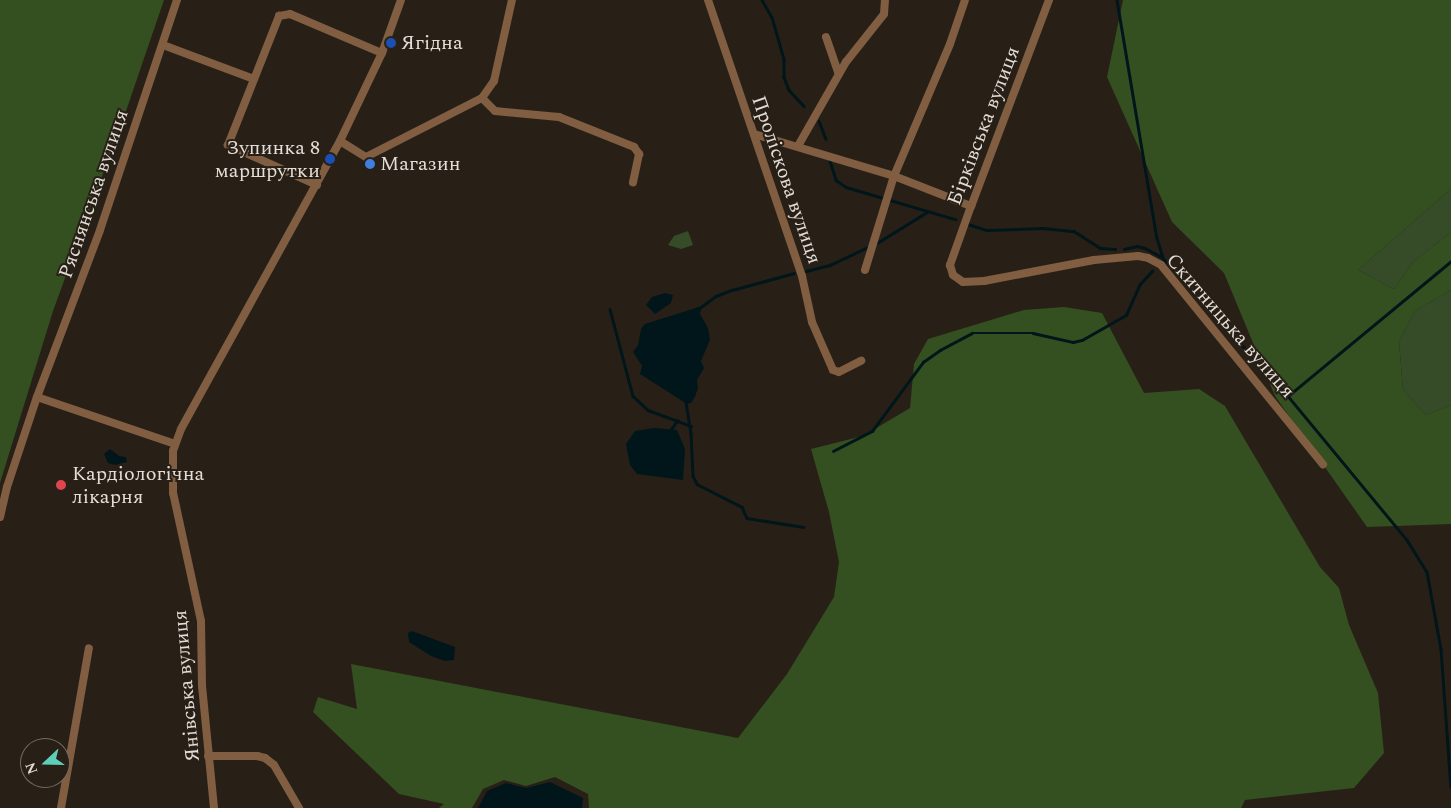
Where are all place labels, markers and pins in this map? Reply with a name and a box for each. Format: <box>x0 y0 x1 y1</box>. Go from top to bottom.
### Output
place label: Ягідна <box>401 31 463 55</box>
marker: Ягідна <box>385 37 397 49</box>
place label: Зупинка 8 маршрутки <box>215 136 320 183</box>
place label: Магазин <box>380 152 461 176</box>
marker: Зупинка 8 маршрутки <box>324 153 336 165</box>
marker: Магазин <box>364 158 376 170</box>
place label: Кардіологічна лікарня <box>72 462 204 509</box>
marker: Кардіологічна лікарня <box>54 478 68 492</box>

